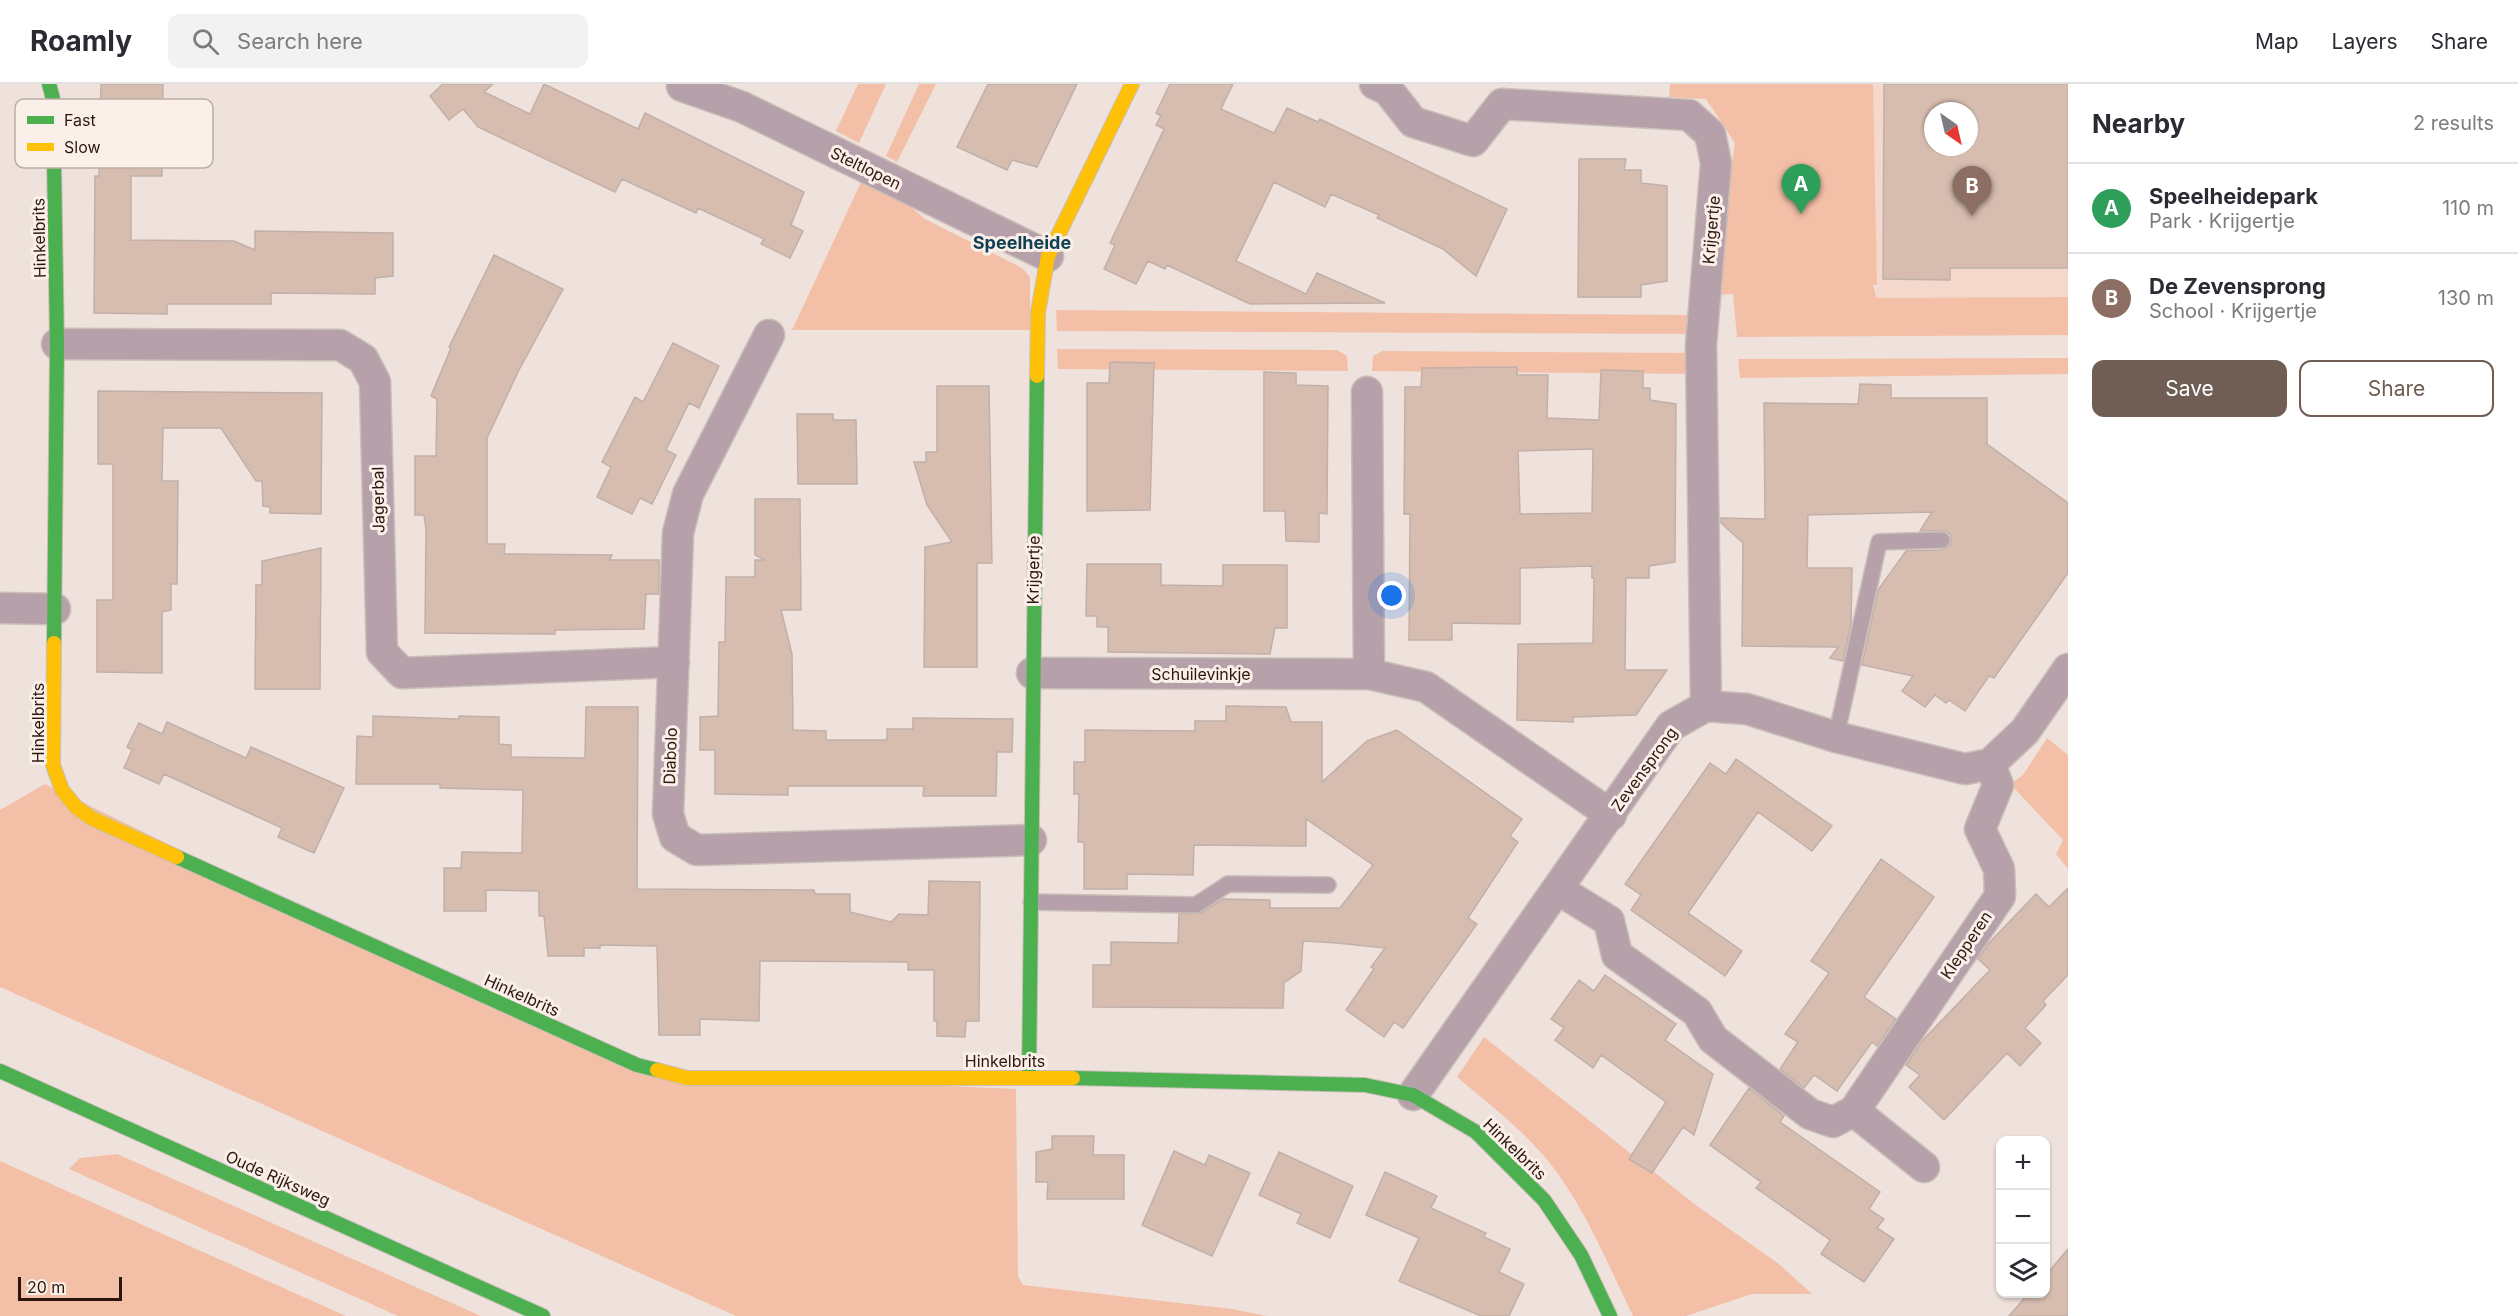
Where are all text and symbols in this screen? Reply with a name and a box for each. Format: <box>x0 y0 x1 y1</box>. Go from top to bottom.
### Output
search box <box>168 14 588 68</box>
text: Roamly <box>30 24 132 58</box>
icon: search <box>189 25 222 58</box>
text: Search here <box>237 28 363 54</box>
text: Map <box>2255 29 2299 54</box>
text: Layers <box>2332 29 2398 54</box>
text: Share <box>2431 29 2488 54</box>
legend <box>15 99 213 168</box>
north arrow <box>1924 102 1978 156</box>
text: Nearby <box>2092 108 2185 139</box>
text: Fast <box>64 110 96 130</box>
text: 2 results <box>2413 111 2494 135</box>
text: Slow <box>64 137 101 157</box>
street label: Steltlopen <box>827 142 905 194</box>
pin: A <box>1782 164 1820 214</box>
pin: B <box>1952 166 1992 216</box>
text: Speelheidepark <box>2149 183 2318 209</box>
street label: Krijgertje <box>1698 195 1724 265</box>
text: A <box>2104 196 2119 220</box>
text: 110 m <box>2442 196 2494 220</box>
street label: Hinkelbrits <box>28 198 50 278</box>
text: Park · Krijgertje <box>2149 209 2295 233</box>
district label: Speelheide <box>973 232 1071 253</box>
text: De Zevensprong <box>2149 273 2326 299</box>
text: B <box>2105 286 2118 310</box>
text: 130 m <box>2438 286 2494 310</box>
text: School · Krijgertje <box>2149 299 2317 323</box>
button: Save <box>2092 360 2287 417</box>
button: Share <box>2299 360 2494 417</box>
street label: Jagerbal <box>367 467 389 533</box>
street label: Krijgertje <box>1022 535 1044 605</box>
your location <box>1377 581 1406 610</box>
street label: Schuilevinkje <box>1151 664 1251 684</box>
street label: Hinkelbrits <box>28 683 48 763</box>
street label: Zevensprong <box>1607 723 1681 815</box>
street label: Diabolo <box>659 727 681 785</box>
street label: Klepperen <box>1936 907 1996 983</box>
street label: Hinkelbrits <box>481 970 563 1020</box>
street label: Hinkelbrits <box>965 1051 1045 1071</box>
street label: Hinkelbrits <box>1479 1114 1551 1184</box>
map controls <box>1996 1136 2050 1298</box>
button: + <box>1996 1136 2050 1190</box>
street label: Oude Rijksweg <box>223 1146 333 1210</box>
button: − <box>1996 1190 2050 1244</box>
button: layers <box>1996 1244 2050 1298</box>
scale bar <box>18 1274 122 1302</box>
text: 20 m <box>27 1277 65 1297</box>

